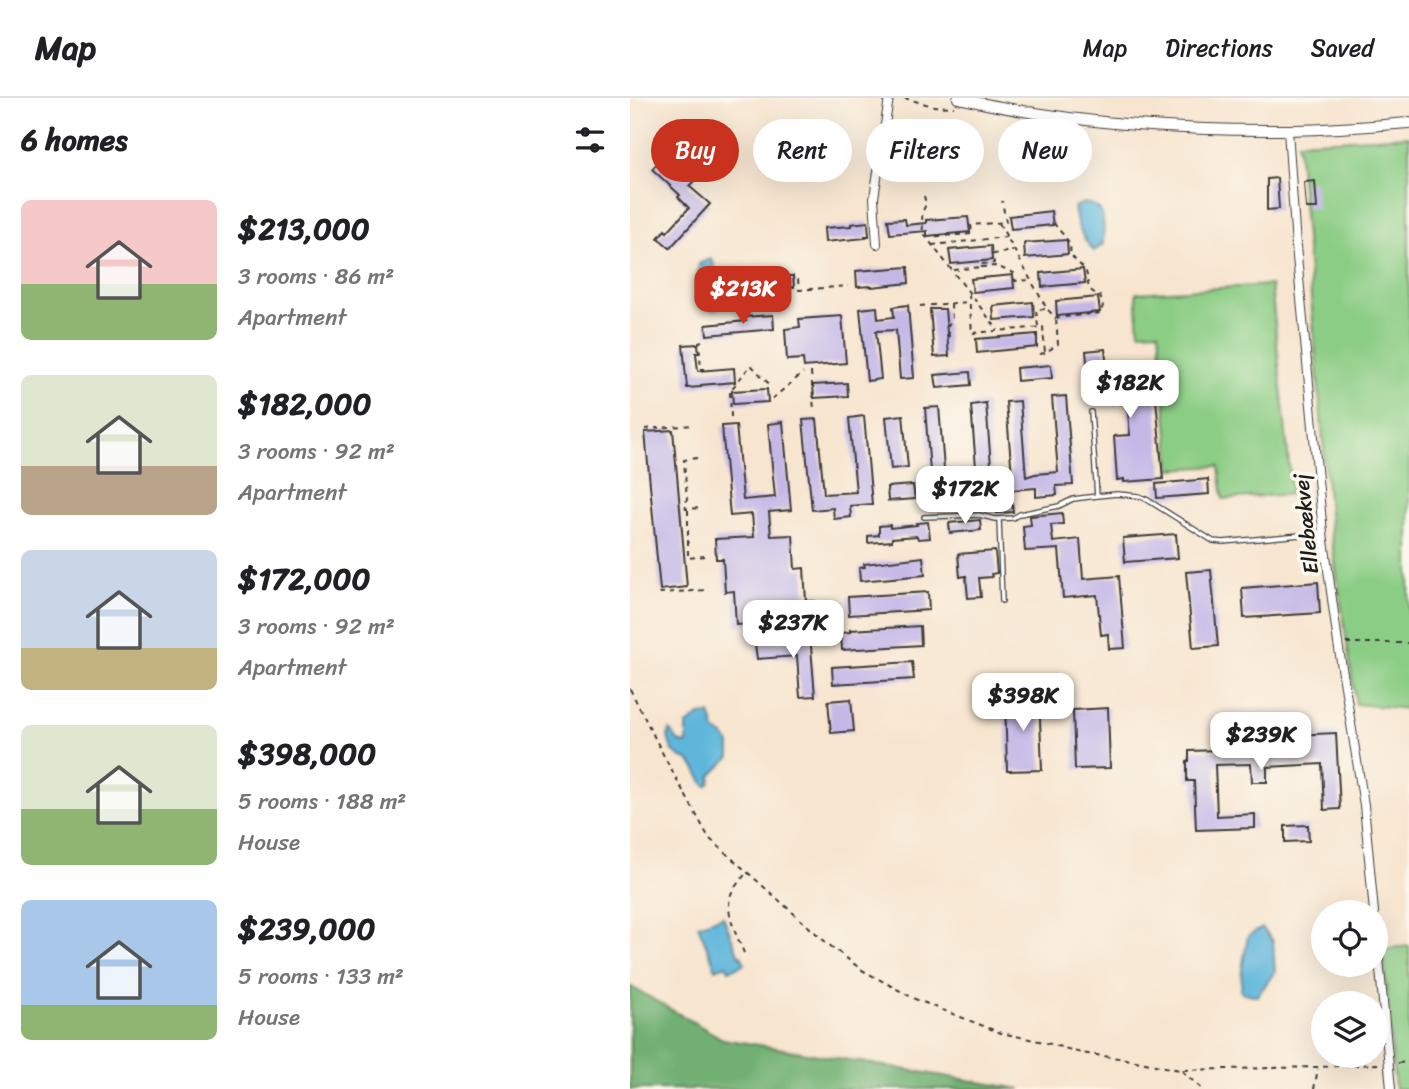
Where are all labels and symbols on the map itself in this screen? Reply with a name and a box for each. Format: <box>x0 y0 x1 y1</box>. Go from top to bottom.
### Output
pin: $213K <box>694 266 792 326</box>
pin: $182K <box>1081 360 1179 420</box>
pin: $172K <box>916 466 1014 526</box>
street label: Ellebækvej <box>1282 471 1330 576</box>
pin: $237K <box>744 601 842 660</box>
pin: $398K <box>974 674 1072 733</box>
pin: $239K <box>1212 712 1310 772</box>

